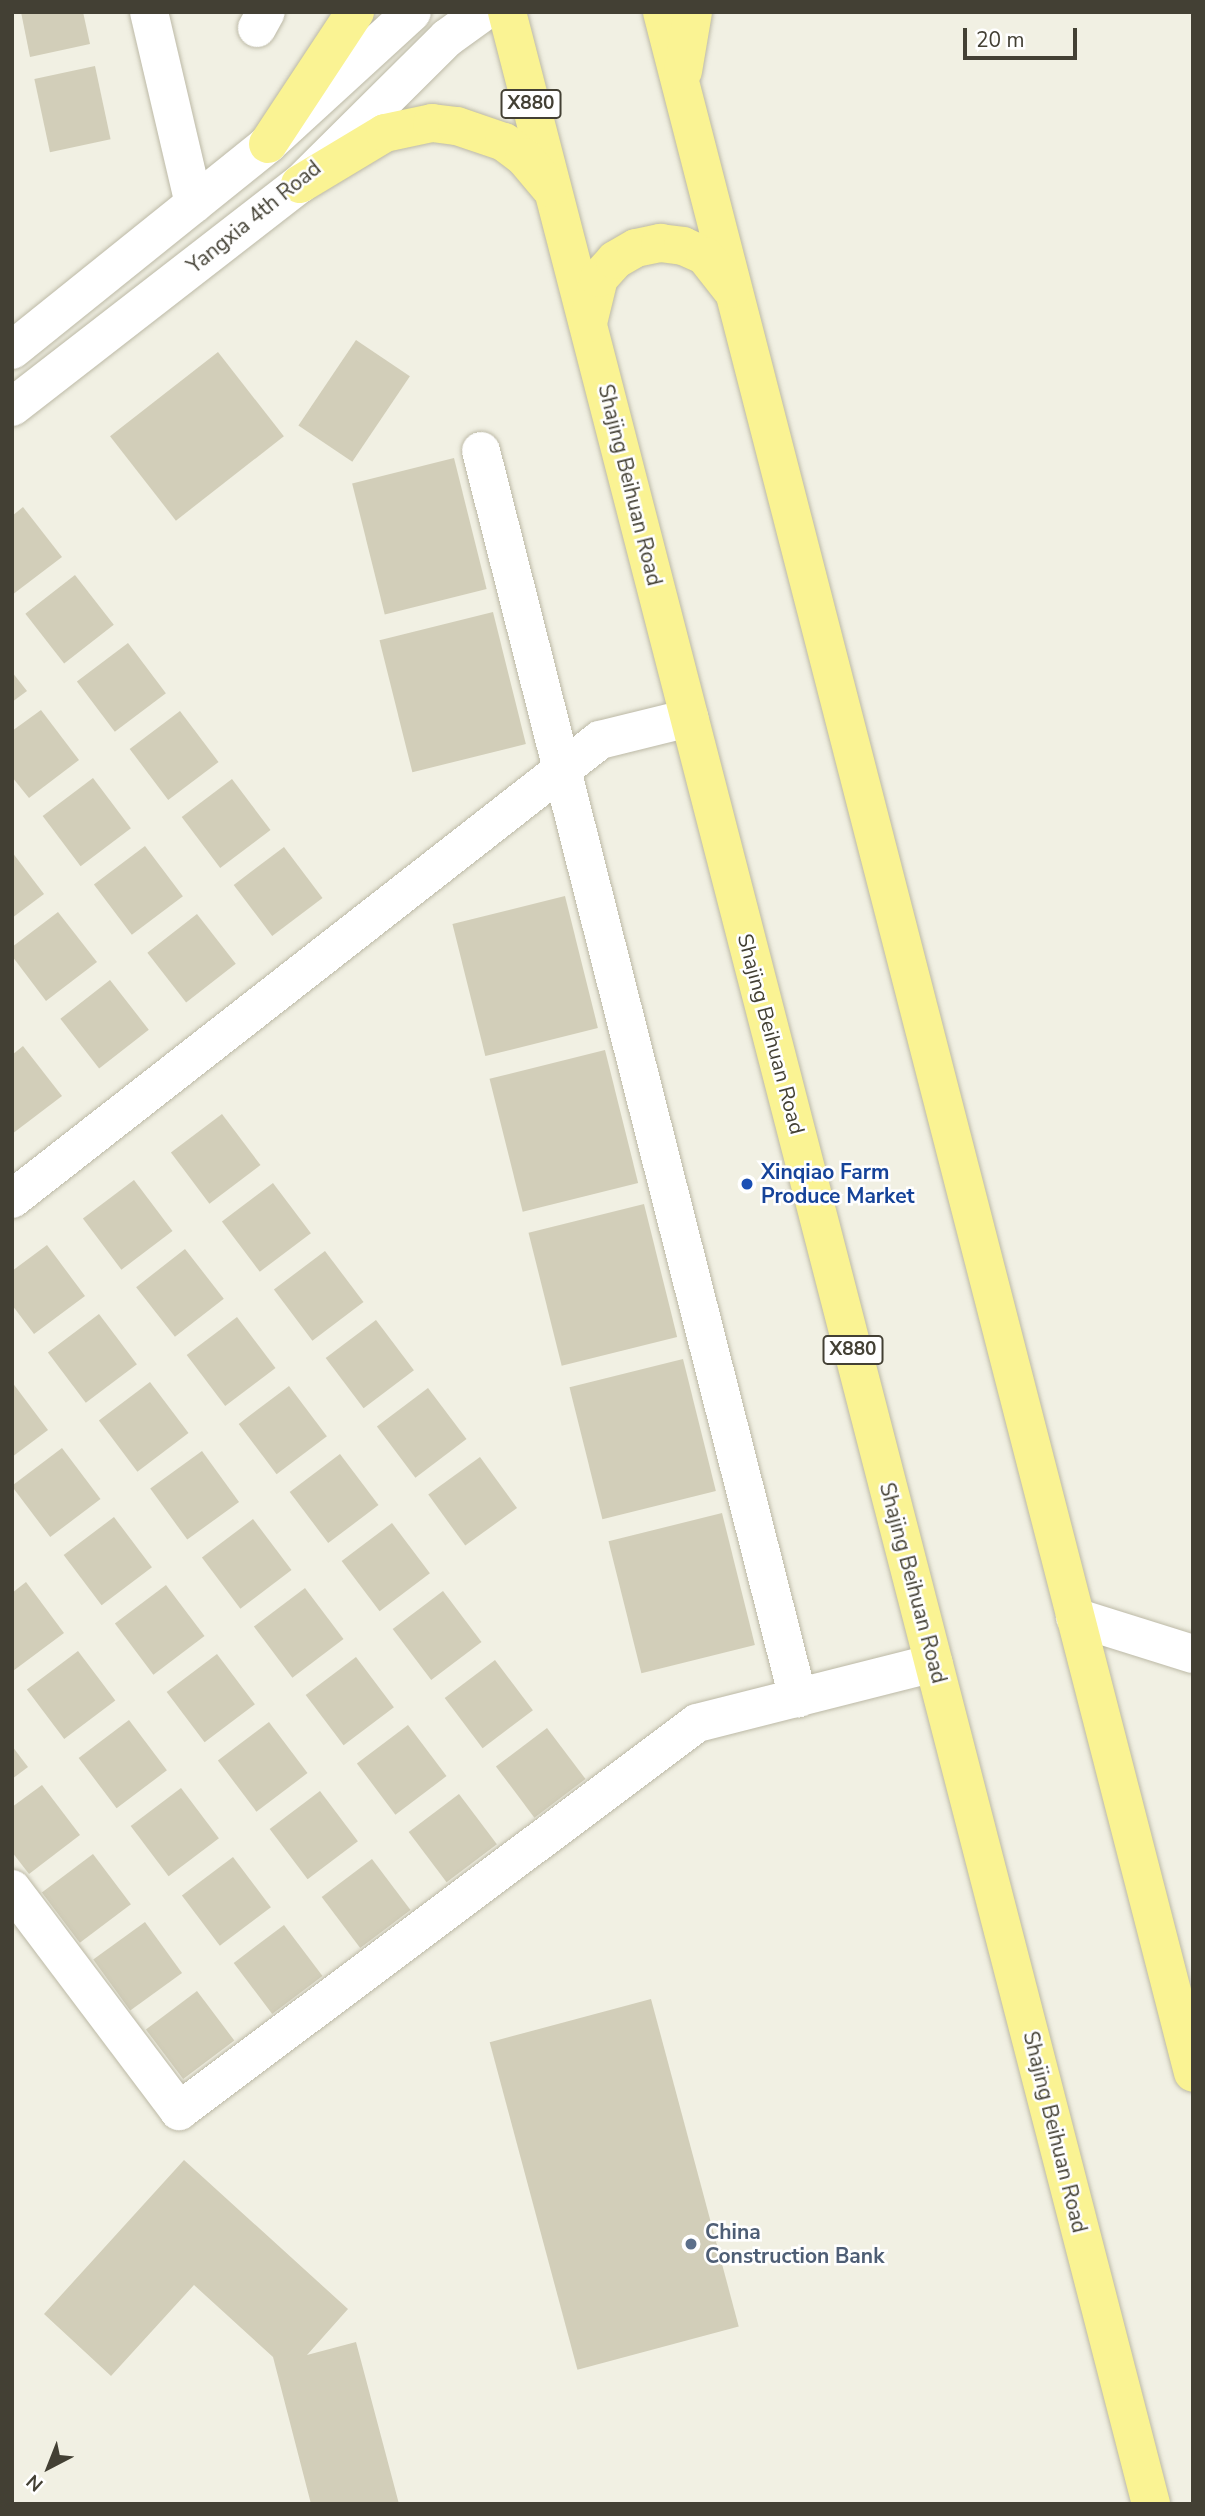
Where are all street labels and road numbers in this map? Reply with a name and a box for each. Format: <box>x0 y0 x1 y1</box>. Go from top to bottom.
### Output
road number: X880 <box>500 88 562 120</box>
street label: Yangxia 4th Road <box>182 155 326 279</box>
street label: Shajing Beihuan Road <box>593 382 667 588</box>
street label: Shajing Beihuan Road <box>732 931 810 1137</box>
road number: X880 <box>822 1334 884 1366</box>
street label: Shajing Beihuan Road <box>874 1480 952 1686</box>
street label: Shajing Beihuan Road <box>1018 2029 1092 2235</box>

